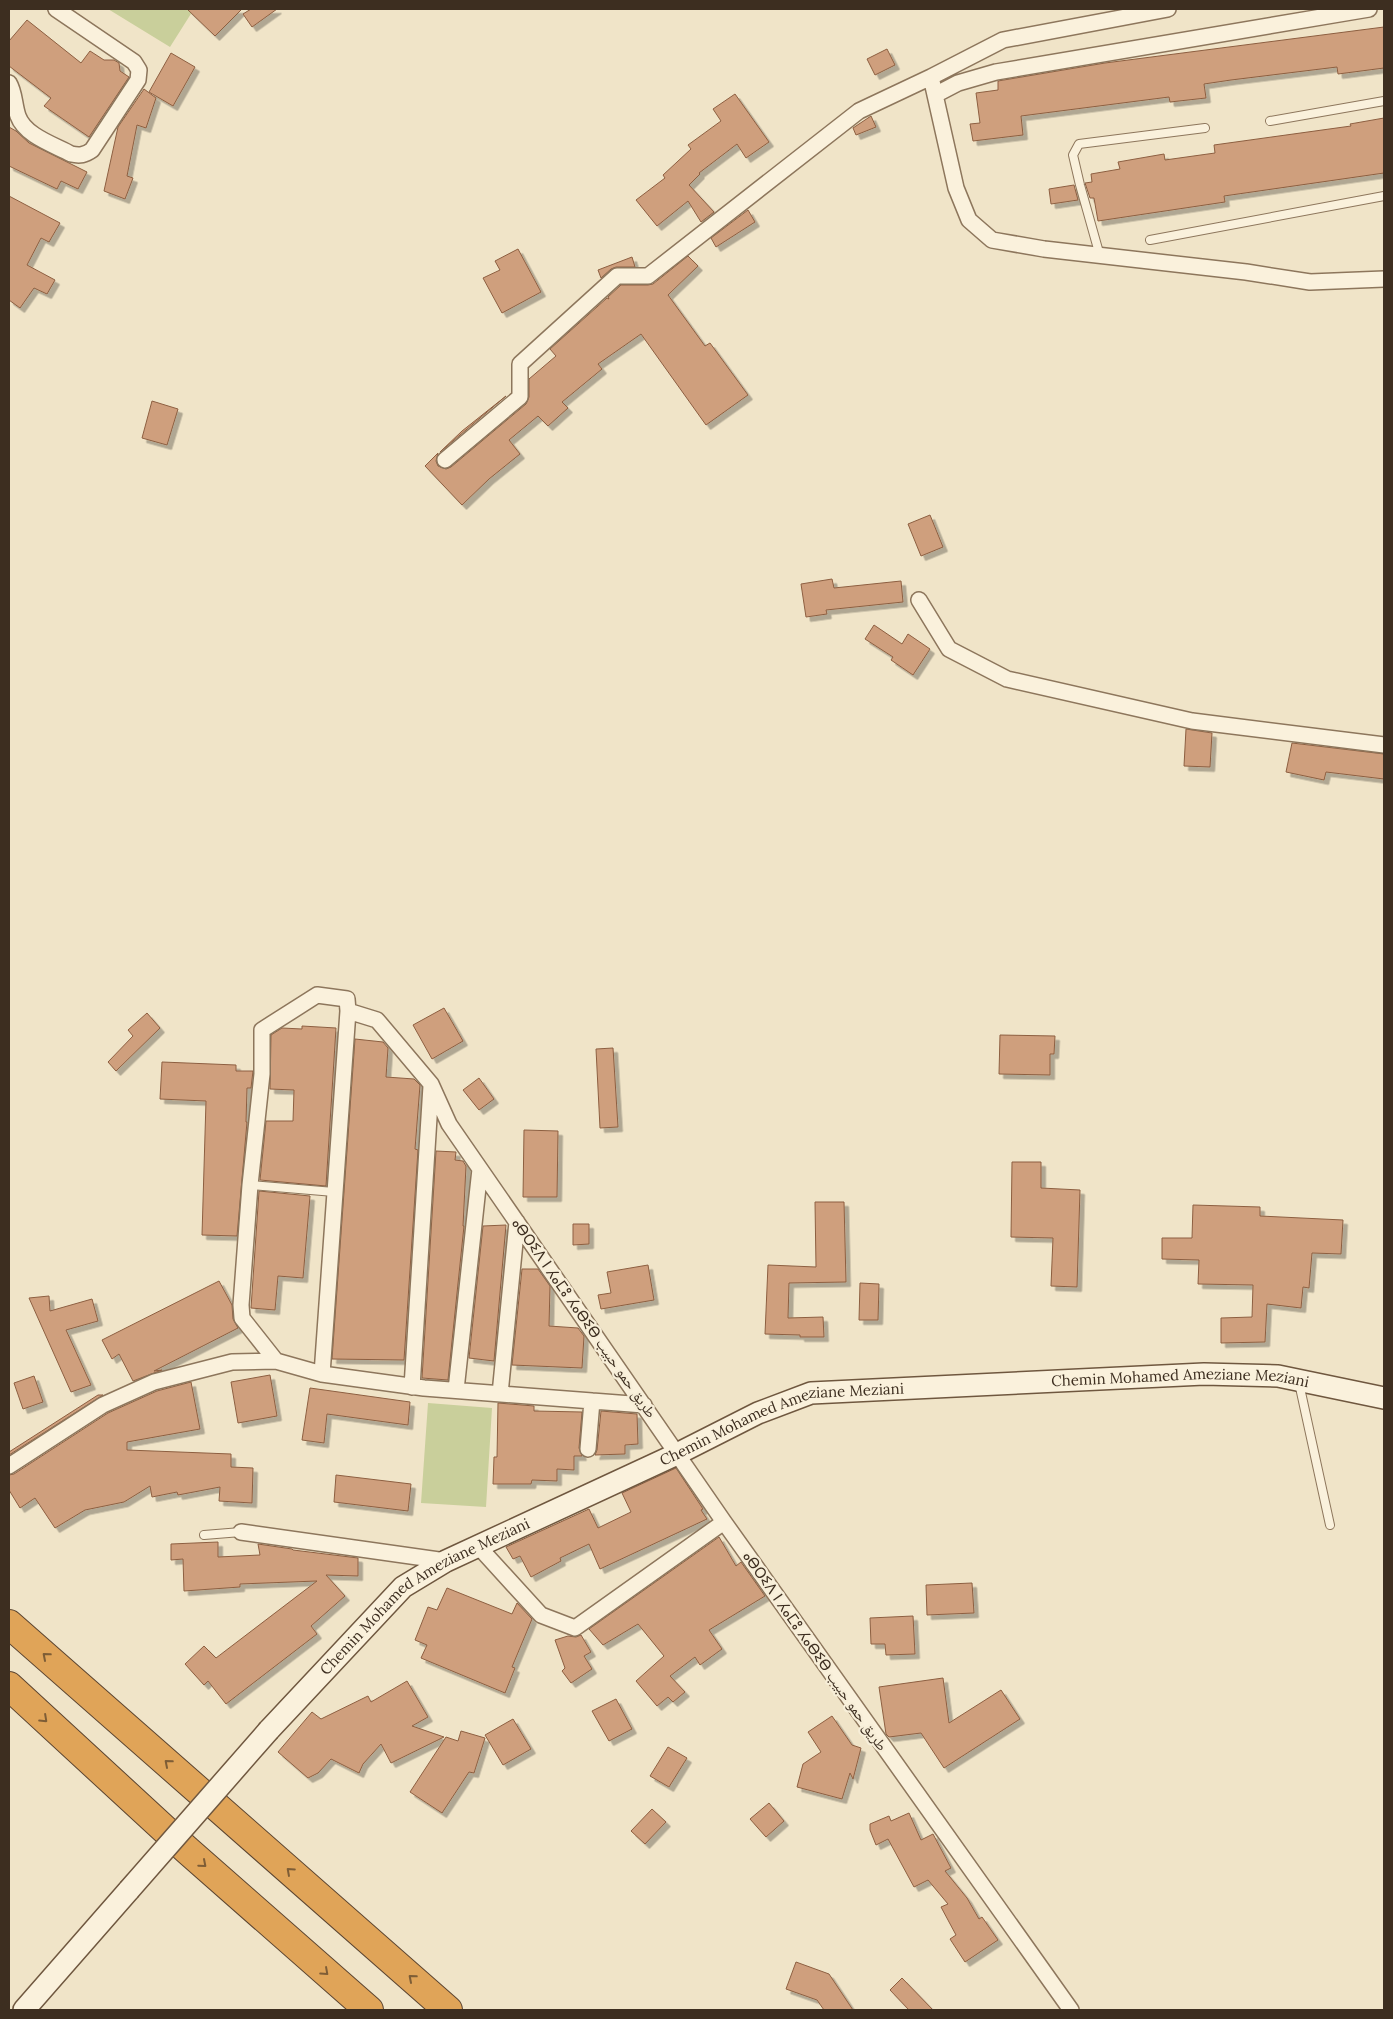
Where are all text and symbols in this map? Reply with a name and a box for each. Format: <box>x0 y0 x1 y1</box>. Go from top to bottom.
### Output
street label: ⴰⴱⵔⵉⴷ ⵏ ⵃⴰⵎⵓ ⵃⴰⴱⵉⴱ طريق حمو حبيب <box>507 1214 661 1422</box>
street label: Chemin Mohamed Ameziane Meziani <box>1051 1364 1311 1391</box>
street label: Chemin Mohamed Ameziane Meziani <box>656 1379 904 1470</box>
street label: Chemin Mohamed Ameziane Meziani <box>316 1514 532 1679</box>
street label: ⴰⴱⵔⵉⴷ ⵏ ⵃⴰⵎⵓ ⵃⴰⴱⵉⴱ طريق حمو حبيب <box>738 1547 892 1755</box>
one-way arrow <box>42 1653 51 1662</box>
one-way arrow <box>39 1713 48 1722</box>
one-way arrow <box>165 1760 174 1769</box>
one-way arrow <box>198 1858 207 1867</box>
one-way arrow <box>286 1867 295 1876</box>
one-way arrow <box>320 1966 329 1975</box>
one-way arrow <box>408 1975 417 1984</box>

